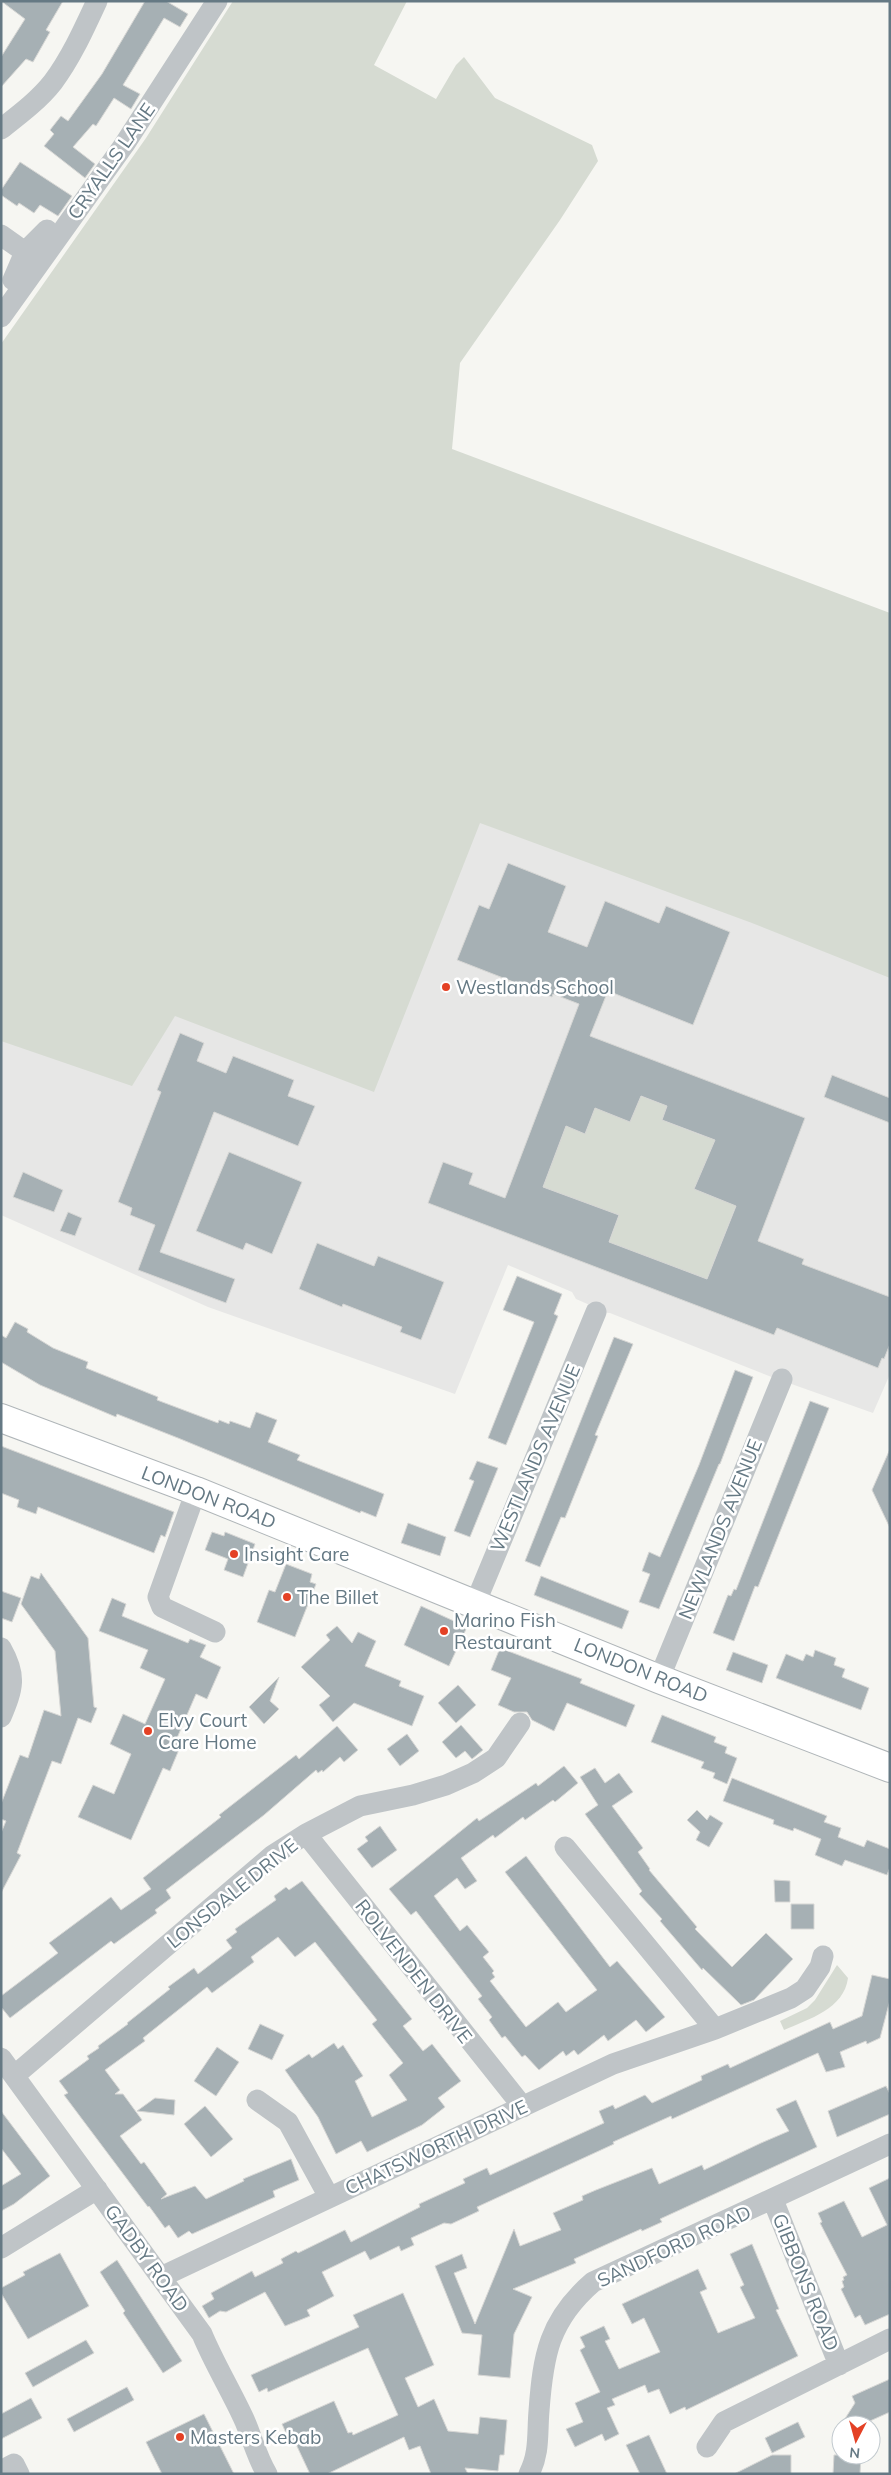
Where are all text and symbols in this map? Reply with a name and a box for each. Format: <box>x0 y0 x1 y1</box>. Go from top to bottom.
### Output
street label: CRYALLS LANE <box>62 98 160 224</box>
place label: Westlands School <box>456 975 614 999</box>
marker: Westlands School <box>440 981 452 993</box>
street label: WESTLANDS AVENUE <box>485 1361 585 1555</box>
street label: NEWLANDS AVENUE <box>673 1435 767 1623</box>
street label: LONDON ROAD <box>138 1460 280 1534</box>
place label: Insight Care <box>244 1542 349 1566</box>
marker: Insight Care <box>228 1548 240 1560</box>
place label: The Billet <box>297 1585 379 1609</box>
marker: The Billet <box>281 1591 293 1603</box>
place label: Marino Fish Restaurant <box>454 1608 556 1654</box>
marker: Marino Fish Restaurant <box>438 1625 450 1637</box>
street label: LONDON ROAD <box>571 1632 711 1708</box>
place label: Elvy Court Care Home <box>158 1708 257 1754</box>
marker: Elvy Court Care Home <box>142 1725 154 1737</box>
street label: LONSDALE DRIVE <box>162 1833 302 1953</box>
street label: ROLVENDEN DRIVE <box>350 1894 478 2048</box>
street label: CHATSWORTH DRIVE <box>341 2094 531 2200</box>
street label: GADBY ROAD <box>100 2200 194 2316</box>
street label: SANDFORD ROAD <box>593 2200 755 2292</box>
street label: GIBBONS ROAD <box>768 2210 844 2354</box>
north arrow <box>831 2415 881 2465</box>
place label: Masters Kebab <box>190 2425 321 2449</box>
marker: Masters Kebab <box>174 2431 186 2443</box>
text: N <box>848 2443 861 2462</box>

